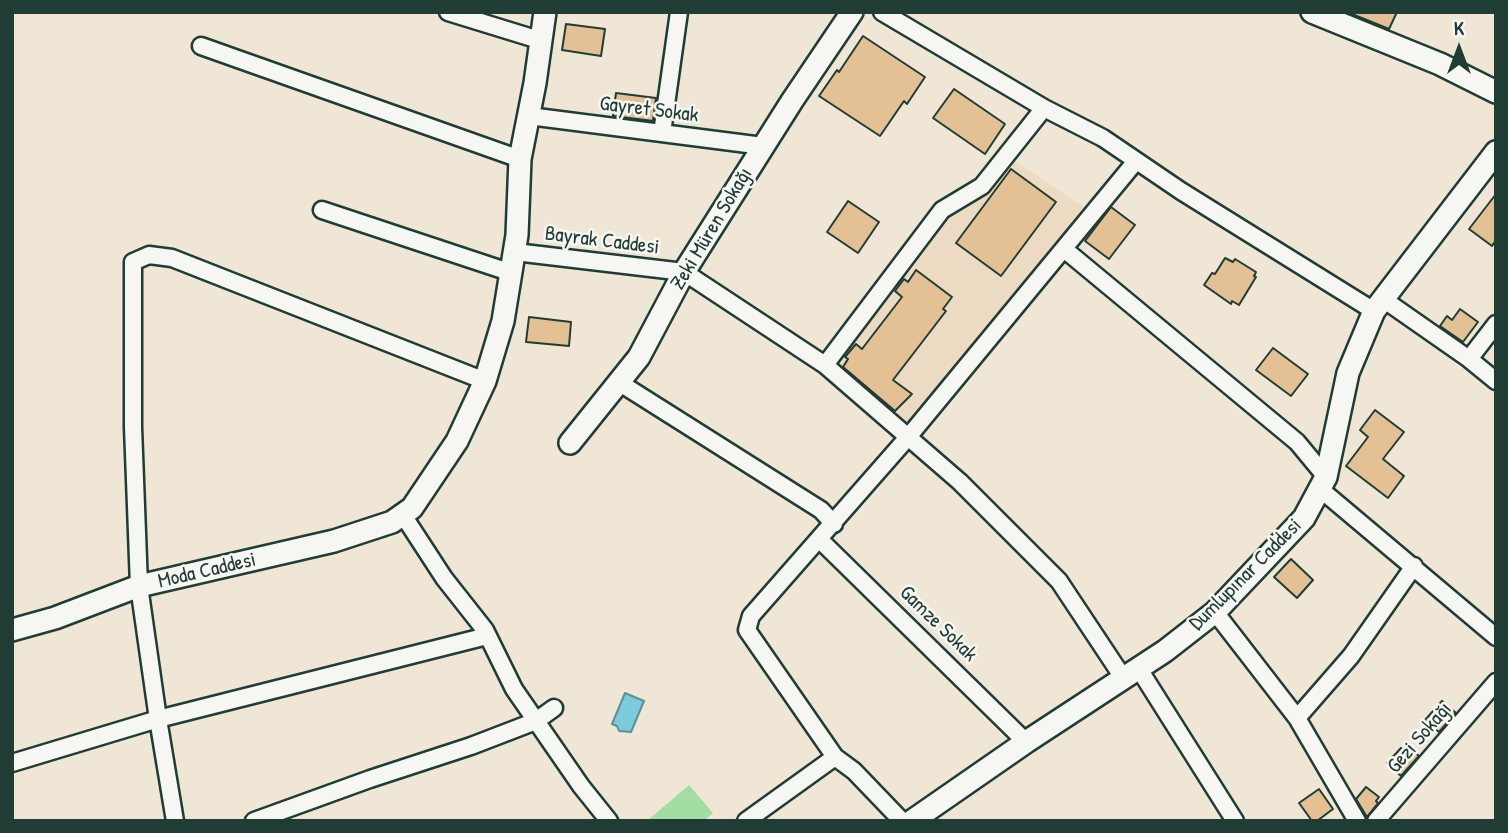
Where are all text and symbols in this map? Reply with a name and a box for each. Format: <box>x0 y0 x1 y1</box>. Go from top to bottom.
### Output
north arrow <box>1424 14 1494 84</box>
text: K <box>1454 15 1464 41</box>
street label: Gayret Sokak <box>598 91 700 129</box>
street label: Zeki Müren Sokağı <box>666 163 758 295</box>
street label: Bayrak Caddesi <box>543 221 661 261</box>
street label: Dumlupınar Caddesi <box>1185 514 1307 636</box>
street label: Moda Caddesi <box>156 548 258 594</box>
street label: Gamze Sokak <box>894 581 982 667</box>
street label: Gezi Sokağı <box>1382 697 1458 779</box>

